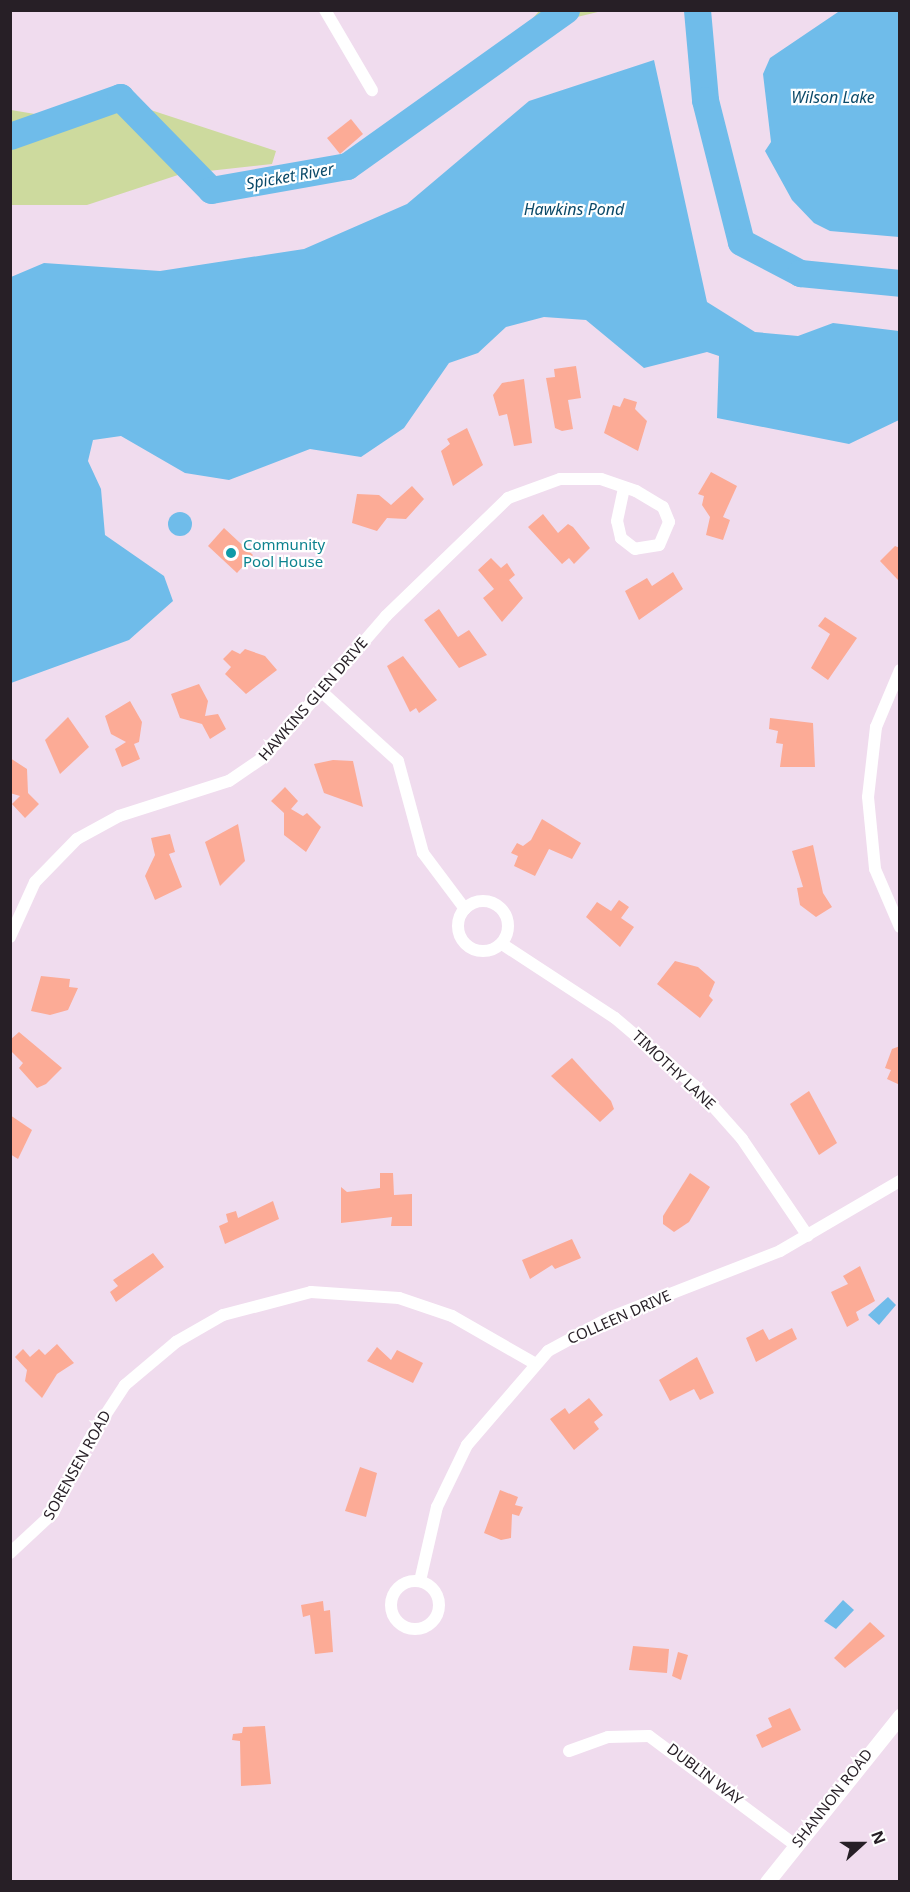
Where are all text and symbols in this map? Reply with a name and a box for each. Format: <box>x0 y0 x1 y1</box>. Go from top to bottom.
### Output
water label: Wilson Lake <box>791 87 875 107</box>
water label: Spicket River <box>245 159 335 193</box>
water label: Hawkins Pond <box>524 199 624 219</box>
place label: Community Pool House <box>243 535 325 570</box>
marker: Community Pool House <box>224 546 238 560</box>
street label: HAWKINS GLEN DRIVE <box>255 634 371 764</box>
street label: TIMOTHY LANE <box>629 1027 719 1113</box>
street label: COLLEEN DRIVE <box>565 1286 673 1348</box>
street label: SORENSEN ROAD <box>40 1407 114 1523</box>
street label: DUBLIN WAY <box>663 1740 747 1808</box>
street label: SHANNON ROAD <box>788 1745 876 1851</box>
north arrow <box>832 1814 892 1874</box>
text: N <box>866 1828 891 1848</box>

